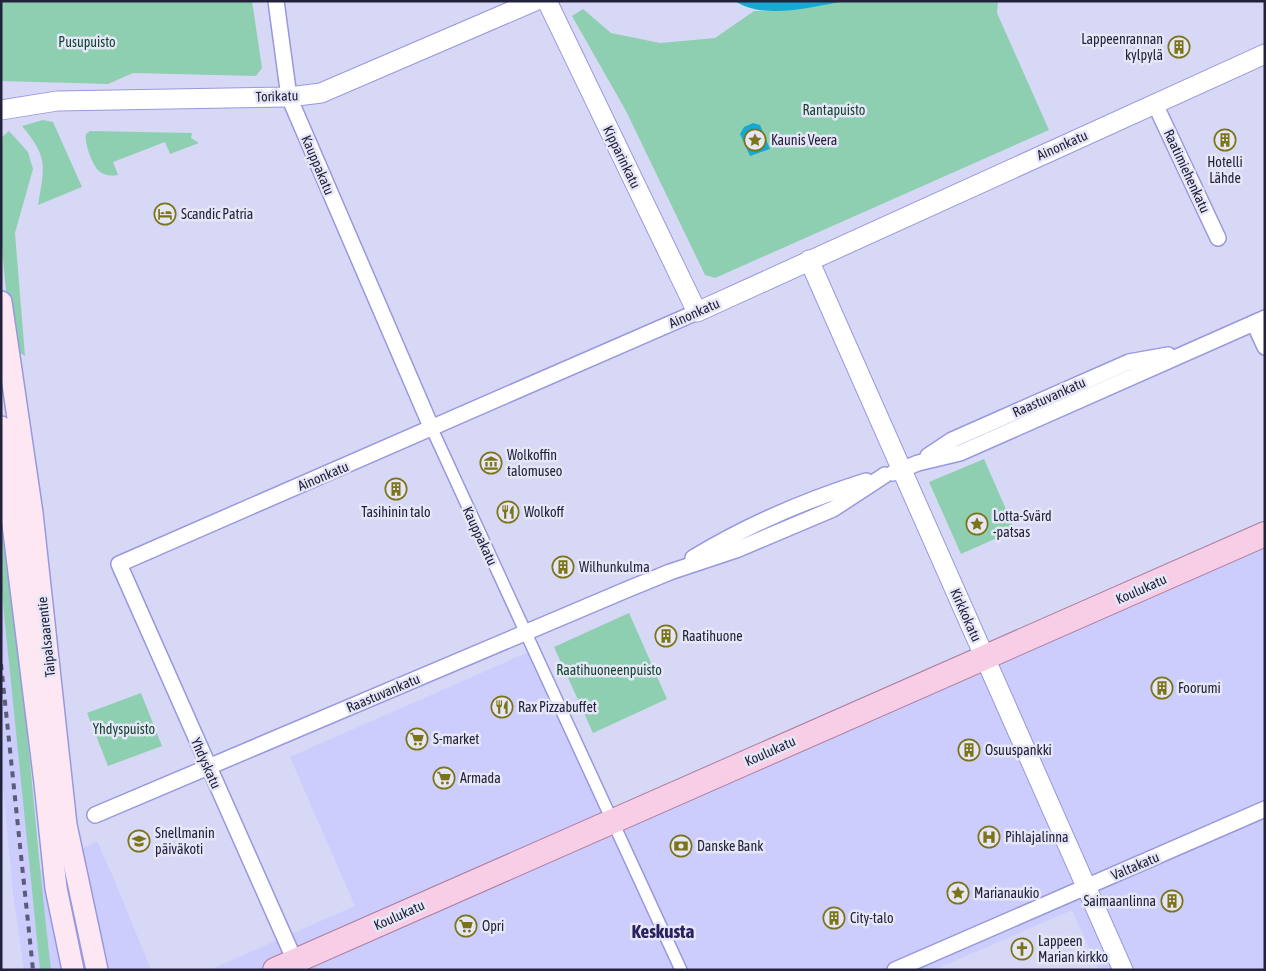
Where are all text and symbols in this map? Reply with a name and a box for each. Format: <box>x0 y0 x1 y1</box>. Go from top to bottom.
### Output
place label: Lappeenrannan kylpylä <box>1081 31 1163 63</box>
park label: Pusupuisto <box>58 34 116 50</box>
building icon: Lappeenrannan kylpylä <box>1167 35 1191 59</box>
street label: Torikatu <box>255 87 299 105</box>
park label: Rantapuisto <box>803 102 865 118</box>
street label: Kipparinkatu <box>600 123 644 191</box>
street label: Ainonkatu <box>1034 127 1090 163</box>
street label: Raatimiehenkatu <box>1161 127 1213 215</box>
place icon: Kaunis Veera <box>743 128 767 152</box>
building icon: Hotelli Lähde <box>1213 128 1237 152</box>
place label: Kaunis Veera <box>771 132 837 148</box>
street label: Kauppakatu <box>298 133 338 197</box>
place label: Hotelli Lähde <box>1207 154 1243 186</box>
hotel icon: Scandic Patria <box>153 202 177 226</box>
place label: Scandic Patria <box>181 206 253 222</box>
street label: Ainonkatu <box>666 295 722 331</box>
street label: Raastuvankatu <box>1010 374 1088 420</box>
place label: Wolkoffin talomuseo <box>507 447 562 479</box>
museum icon: Wolkoffin talomuseo <box>479 451 503 475</box>
street label: Ainonkatu <box>295 458 351 494</box>
building icon: Tasihinin talo <box>384 477 408 501</box>
restaurant icon: Wolkoff <box>496 500 520 524</box>
place label: Tasihinin talo <box>361 504 431 520</box>
street label: Kauppakatu <box>459 504 501 568</box>
place label: Wolkoff <box>524 504 564 520</box>
place label: Lotta-Svärd -patsas <box>993 508 1052 540</box>
place icon: Lotta-Svärd -patsas <box>965 512 989 536</box>
building icon: Wilhunkulma <box>551 555 575 579</box>
place label: Wilhunkulma <box>579 559 650 575</box>
street label: Koulukatu <box>1113 571 1169 607</box>
street label: Kirkkokatu <box>947 586 985 644</box>
street label: Taipalsaarentie <box>34 596 58 678</box>
building icon: Raatihuone <box>654 624 678 648</box>
place label: Raatihuone <box>682 628 743 644</box>
park label: Raatihuoneenpuisto <box>556 662 662 678</box>
street label: Raastuvankatu <box>344 670 422 716</box>
building icon: Foorumi <box>1150 676 1174 700</box>
place label: Foorumi <box>1178 680 1221 696</box>
restaurant icon: Rax Pizzabuffet <box>490 695 514 719</box>
place label: Rax Pizzabuffet <box>518 699 597 715</box>
park label: Yhdyspuisto <box>93 721 155 737</box>
supermarket icon: S-market <box>405 727 429 751</box>
place label: S-market <box>433 731 479 747</box>
street label: Koulukatu <box>742 733 798 769</box>
street label: Yhdyskatu <box>188 735 224 791</box>
building icon: Osuuspankki <box>957 738 981 762</box>
place label: Osuuspankki <box>985 742 1052 758</box>
supermarket icon: Armada <box>432 766 456 790</box>
place label: Armada <box>460 770 501 786</box>
place label: Snellmanin päiväkoti <box>155 825 215 857</box>
hospital icon: Pihlajalinna <box>977 825 1001 849</box>
school or university icon: Snellmanin päiväkoti <box>127 829 151 853</box>
place label: Pihlajalinna <box>1005 829 1069 845</box>
bank icon: Danske Bank <box>669 834 693 858</box>
place label: Danske Bank <box>697 838 763 854</box>
street label: Valtakatu <box>1109 849 1161 883</box>
place icon: Marianaukio <box>946 881 970 905</box>
place label: Marianaukio <box>974 885 1039 901</box>
building icon: Saimaanlinna <box>1160 889 1184 913</box>
place label: Saimaanlinna <box>1083 893 1156 909</box>
street label: Koulukatu <box>371 897 427 933</box>
building icon: City-talo <box>822 906 846 930</box>
place label: City-talo <box>850 910 894 926</box>
supermarket icon: Opri <box>454 914 478 938</box>
place label: Opri <box>482 918 504 934</box>
district label: Keskusta <box>632 920 695 942</box>
place label: Lappeen Marian kirkko <box>1038 933 1108 965</box>
church icon: Lappeen Marian kirkko <box>1010 937 1034 961</box>

